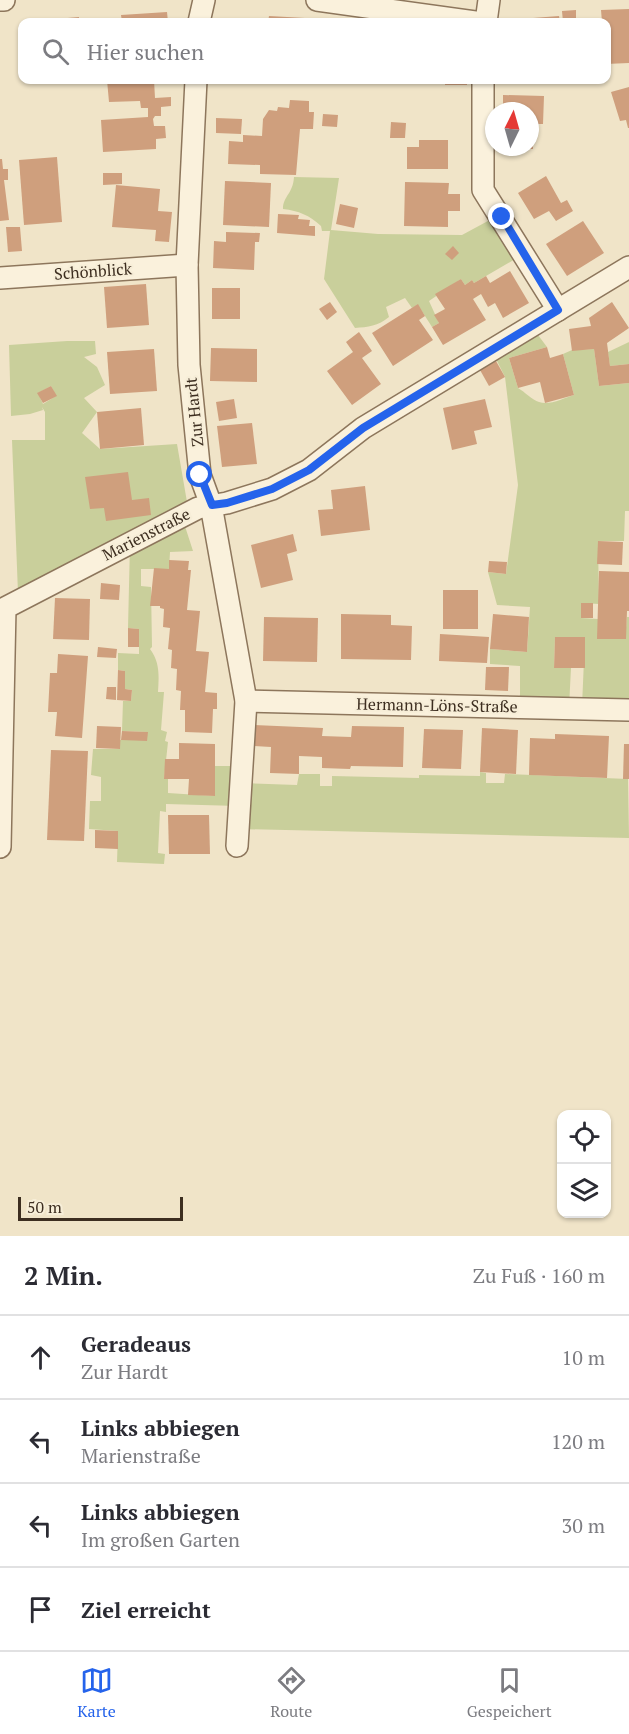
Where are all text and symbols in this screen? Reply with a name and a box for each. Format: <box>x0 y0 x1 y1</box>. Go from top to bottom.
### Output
search box <box>18 18 611 84</box>
icon: search <box>39 35 72 68</box>
text: Hier suchen <box>87 37 204 66</box>
north arrow <box>485 102 539 156</box>
route end <box>488 203 514 229</box>
street label: Schönblick <box>53 257 133 285</box>
street label: Zur Hardt <box>179 376 209 448</box>
route start <box>186 461 212 487</box>
street label: Marienstraße <box>98 502 194 566</box>
street label: Hermann-Löns-Straße <box>356 693 518 717</box>
map controls <box>557 1110 611 1218</box>
button: locate <box>557 1110 611 1164</box>
button: layers <box>557 1164 611 1218</box>
scale bar <box>18 1194 183 1222</box>
text: 50 m <box>27 1196 62 1218</box>
text: 2 Min. <box>24 1258 103 1292</box>
text: Zu Fuß · 160 m <box>473 1262 605 1289</box>
text: Geradeaus <box>81 1329 191 1358</box>
icon: ahead <box>24 1341 57 1374</box>
text: 10 m <box>562 1344 605 1371</box>
text: Zur Hardt <box>81 1358 168 1385</box>
text: Links abbiegen <box>81 1413 240 1442</box>
icon: left <box>24 1425 57 1458</box>
text: 120 m <box>551 1428 605 1455</box>
text: Marienstraße <box>81 1442 201 1469</box>
text: Links abbiegen <box>81 1497 240 1526</box>
icon: left <box>24 1509 57 1542</box>
text: 30 m <box>562 1512 605 1539</box>
text: Im großen Garten <box>81 1526 240 1553</box>
icon: arrive <box>24 1593 57 1626</box>
text: Ziel erreicht <box>81 1595 211 1624</box>
tab: Karte <box>77 1664 116 1722</box>
tab: Route <box>270 1664 312 1722</box>
tab: Gespeichert <box>467 1664 552 1722</box>

